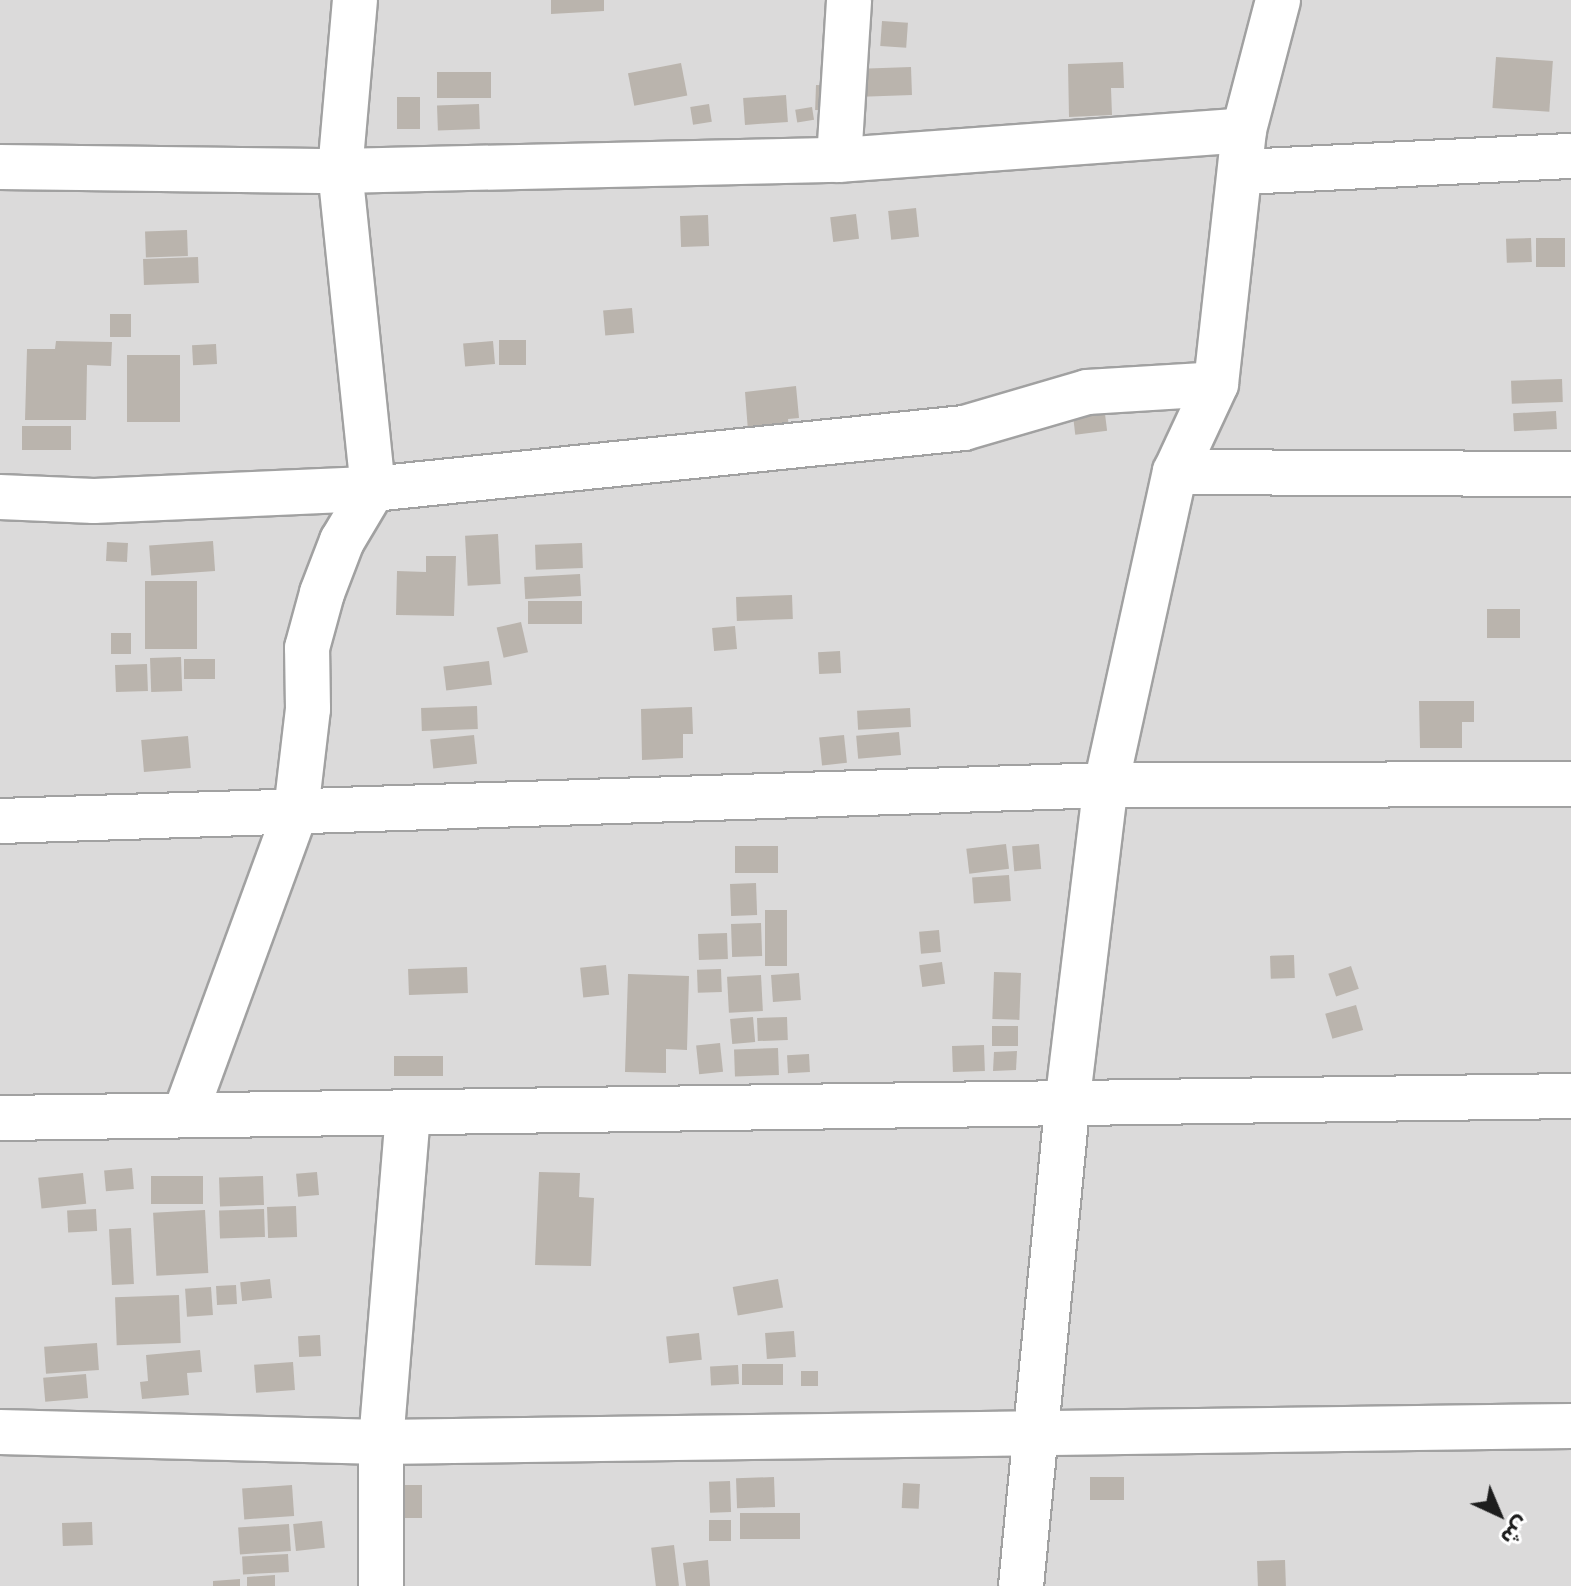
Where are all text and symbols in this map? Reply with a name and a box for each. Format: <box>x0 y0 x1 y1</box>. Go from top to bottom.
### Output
north arrow <box>1459 1474 1539 1554</box>
text: ش <box>1496 1511 1536 1552</box>

